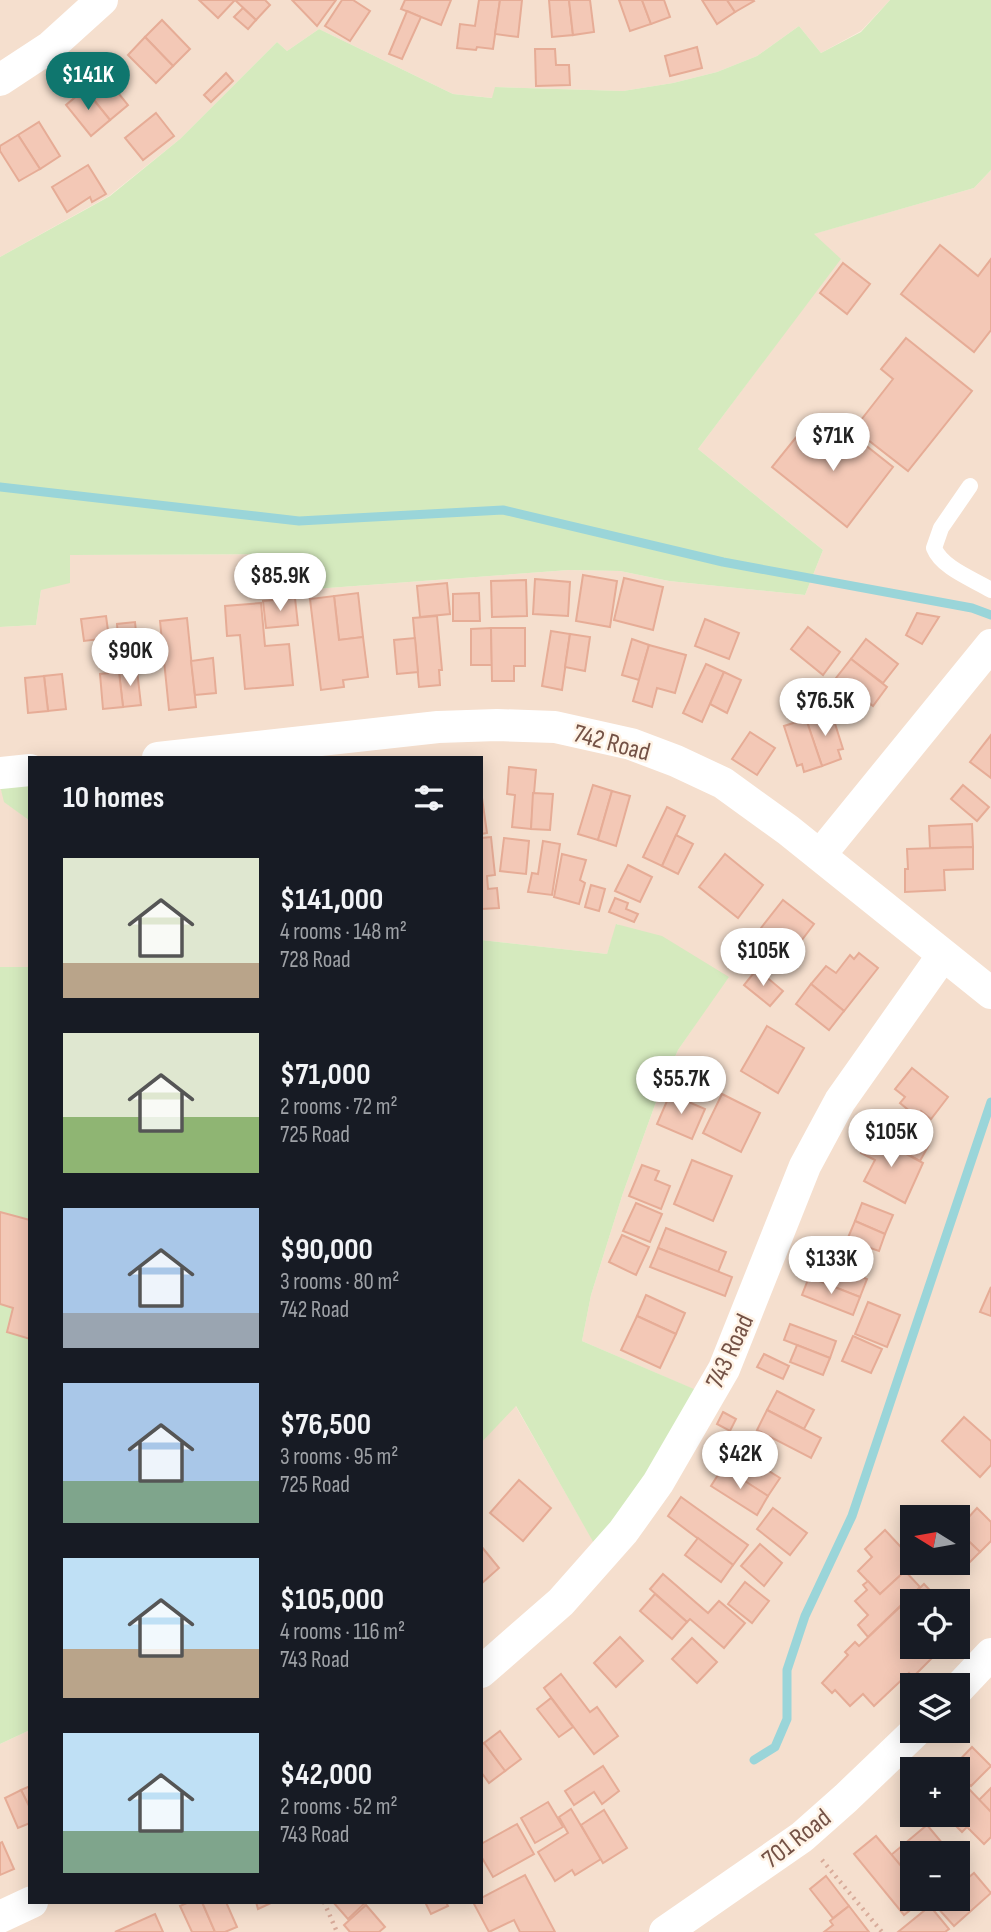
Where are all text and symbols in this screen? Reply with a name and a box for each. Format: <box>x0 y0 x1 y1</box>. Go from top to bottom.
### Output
pin: $141K <box>39 52 137 112</box>
text: $141K <box>62 61 114 89</box>
pin: $71K <box>792 414 874 473</box>
text: $71K <box>812 422 854 450</box>
pin: $85.9K <box>223 554 337 613</box>
text: $85.9K <box>250 562 310 590</box>
pin: $90K <box>89 628 171 688</box>
text: $90K <box>108 637 152 665</box>
pin: $76.5K <box>768 678 882 738</box>
text: $76.5K <box>796 687 854 715</box>
street label: 742 Road <box>570 718 653 769</box>
icon: filters <box>410 779 448 817</box>
text: 10 homes <box>63 780 164 816</box>
text: $141,000 <box>280 882 383 918</box>
icon: home <box>119 886 203 970</box>
text: 4 rooms · 148 m² <box>280 918 407 946</box>
pin: $105K <box>714 928 812 988</box>
text: $105K <box>736 937 790 965</box>
text: 728 Road <box>280 946 351 974</box>
pin: $55.7K <box>624 1056 738 1116</box>
text: $71,000 <box>280 1057 370 1093</box>
icon: home <box>119 1061 203 1145</box>
text: $55.7K <box>652 1065 710 1093</box>
text: 2 rooms · 72 m² <box>280 1093 398 1121</box>
pin: $105K <box>842 1110 940 1169</box>
text: $105K <box>864 1118 918 1146</box>
text: 725 Road <box>280 1121 350 1149</box>
text: $90,000 <box>280 1232 373 1268</box>
icon: home <box>119 1236 203 1320</box>
pin: $133K <box>782 1236 880 1296</box>
text: $133K <box>805 1245 857 1273</box>
text: 3 rooms · 80 m² <box>280 1268 399 1296</box>
text: 742 Road <box>280 1296 349 1324</box>
street label: 743 Road <box>700 1310 761 1394</box>
text: $76,500 <box>280 1407 371 1443</box>
icon: home <box>119 1411 203 1495</box>
pin: $42K <box>699 1432 781 1491</box>
text: $42K <box>718 1440 762 1468</box>
text: 3 rooms · 95 m² <box>280 1443 399 1471</box>
text: 725 Road <box>280 1471 350 1499</box>
north arrow <box>900 1505 970 1575</box>
map controls <box>900 1505 970 1911</box>
text: $105,000 <box>280 1582 384 1618</box>
icon: home <box>119 1586 203 1670</box>
button: locate <box>900 1589 970 1659</box>
text: 4 rooms · 116 m² <box>280 1618 405 1646</box>
text: 743 Road <box>280 1646 349 1674</box>
button: layers <box>900 1673 970 1743</box>
text: $42,000 <box>280 1757 372 1793</box>
button: + <box>900 1757 970 1827</box>
icon: home <box>119 1761 203 1845</box>
text: 2 rooms · 52 m² <box>280 1793 398 1821</box>
street label: 701 Road <box>756 1803 837 1876</box>
text: 743 Road <box>280 1821 349 1849</box>
button: − <box>900 1841 970 1911</box>

